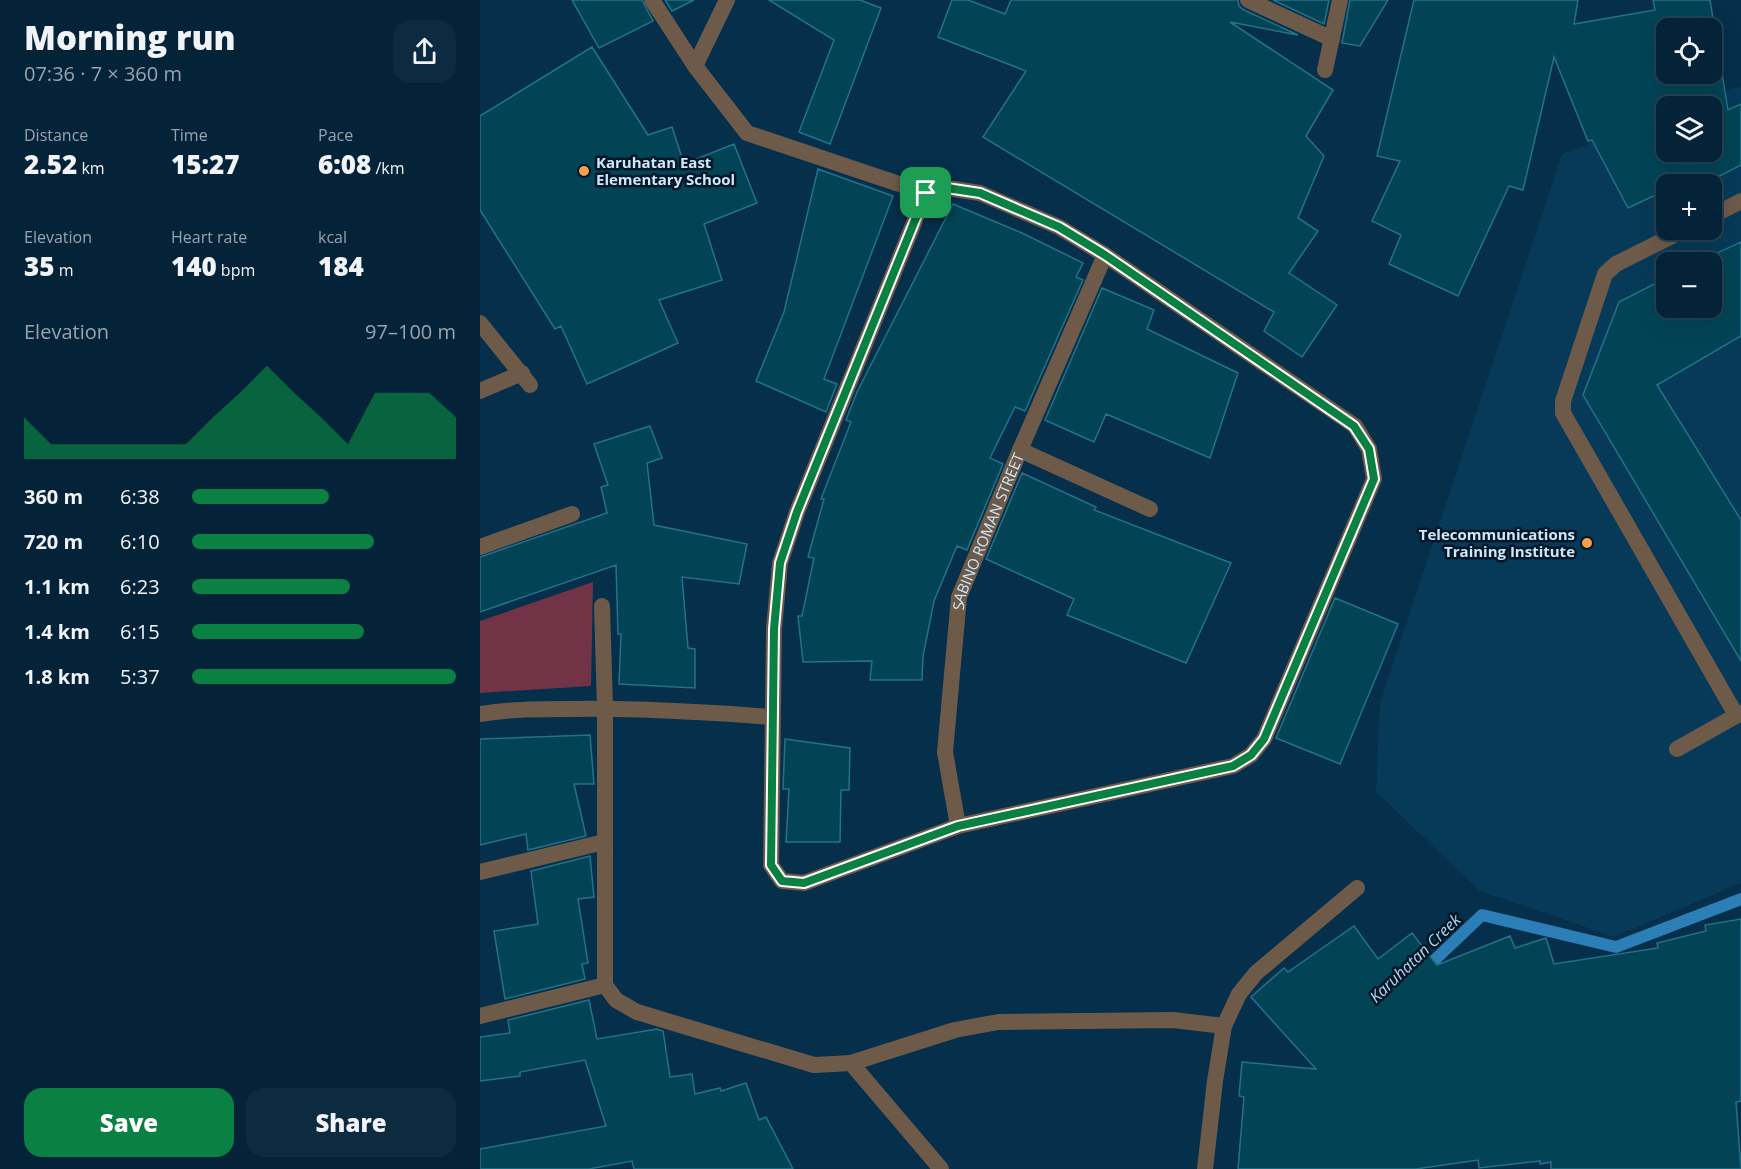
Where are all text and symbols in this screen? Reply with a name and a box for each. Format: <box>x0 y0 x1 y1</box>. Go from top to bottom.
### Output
text: Morning run <box>24 15 236 60</box>
map controls <box>1656 18 1722 318</box>
button: locate <box>1656 18 1722 84</box>
button: share <box>393 20 456 83</box>
text: 07:36 · 7 × 360 m <box>24 60 182 87</box>
button: layers <box>1656 96 1722 162</box>
text: Distance <box>24 124 88 146</box>
text: Time <box>171 124 208 146</box>
text: Pace <box>318 124 353 146</box>
text: 2.52 <box>24 146 77 182</box>
text: 15:27 <box>171 146 239 182</box>
text: 6:08 <box>318 146 371 182</box>
place label: Karuhatan East Elementary School <box>596 152 735 189</box>
text: km <box>77 157 105 179</box>
text: /km <box>371 157 404 179</box>
marker: Karuhatan East Elementary School <box>577 164 591 178</box>
pin <box>900 167 951 218</box>
button: + <box>1656 174 1722 240</box>
icon: arrive <box>909 176 942 209</box>
text: Elevation <box>24 226 92 248</box>
text: Heart rate <box>171 226 247 248</box>
text: kcal <box>318 226 347 248</box>
text: 35 <box>24 248 54 284</box>
text: 140 <box>171 248 217 284</box>
text: 184 <box>318 248 364 284</box>
button: − <box>1656 252 1722 318</box>
text: m <box>54 259 73 281</box>
text: bpm <box>217 259 255 281</box>
text: Elevation <box>24 318 109 345</box>
text: 97–100 m <box>365 318 456 345</box>
street label: SABINO ROMAN STREET <box>948 449 1028 611</box>
text: 360 m <box>24 483 83 510</box>
text: 6:38 <box>120 483 160 510</box>
place label: Telecommunications Training Institute <box>1419 524 1575 561</box>
text: 720 m <box>24 528 83 555</box>
text: 6:10 <box>120 528 160 555</box>
marker: Telecommunications Training Institute <box>1580 536 1594 550</box>
text: 1.1 km <box>24 573 90 600</box>
text: 6:23 <box>120 573 160 600</box>
text: 1.4 km <box>24 618 90 645</box>
text: 6:15 <box>120 618 160 645</box>
text: 1.8 km <box>24 663 90 690</box>
text: 5:37 <box>120 663 160 690</box>
water label: Karuhatan Creek <box>1365 908 1466 1007</box>
button: Save <box>24 1088 234 1157</box>
button: Share <box>246 1088 456 1157</box>

